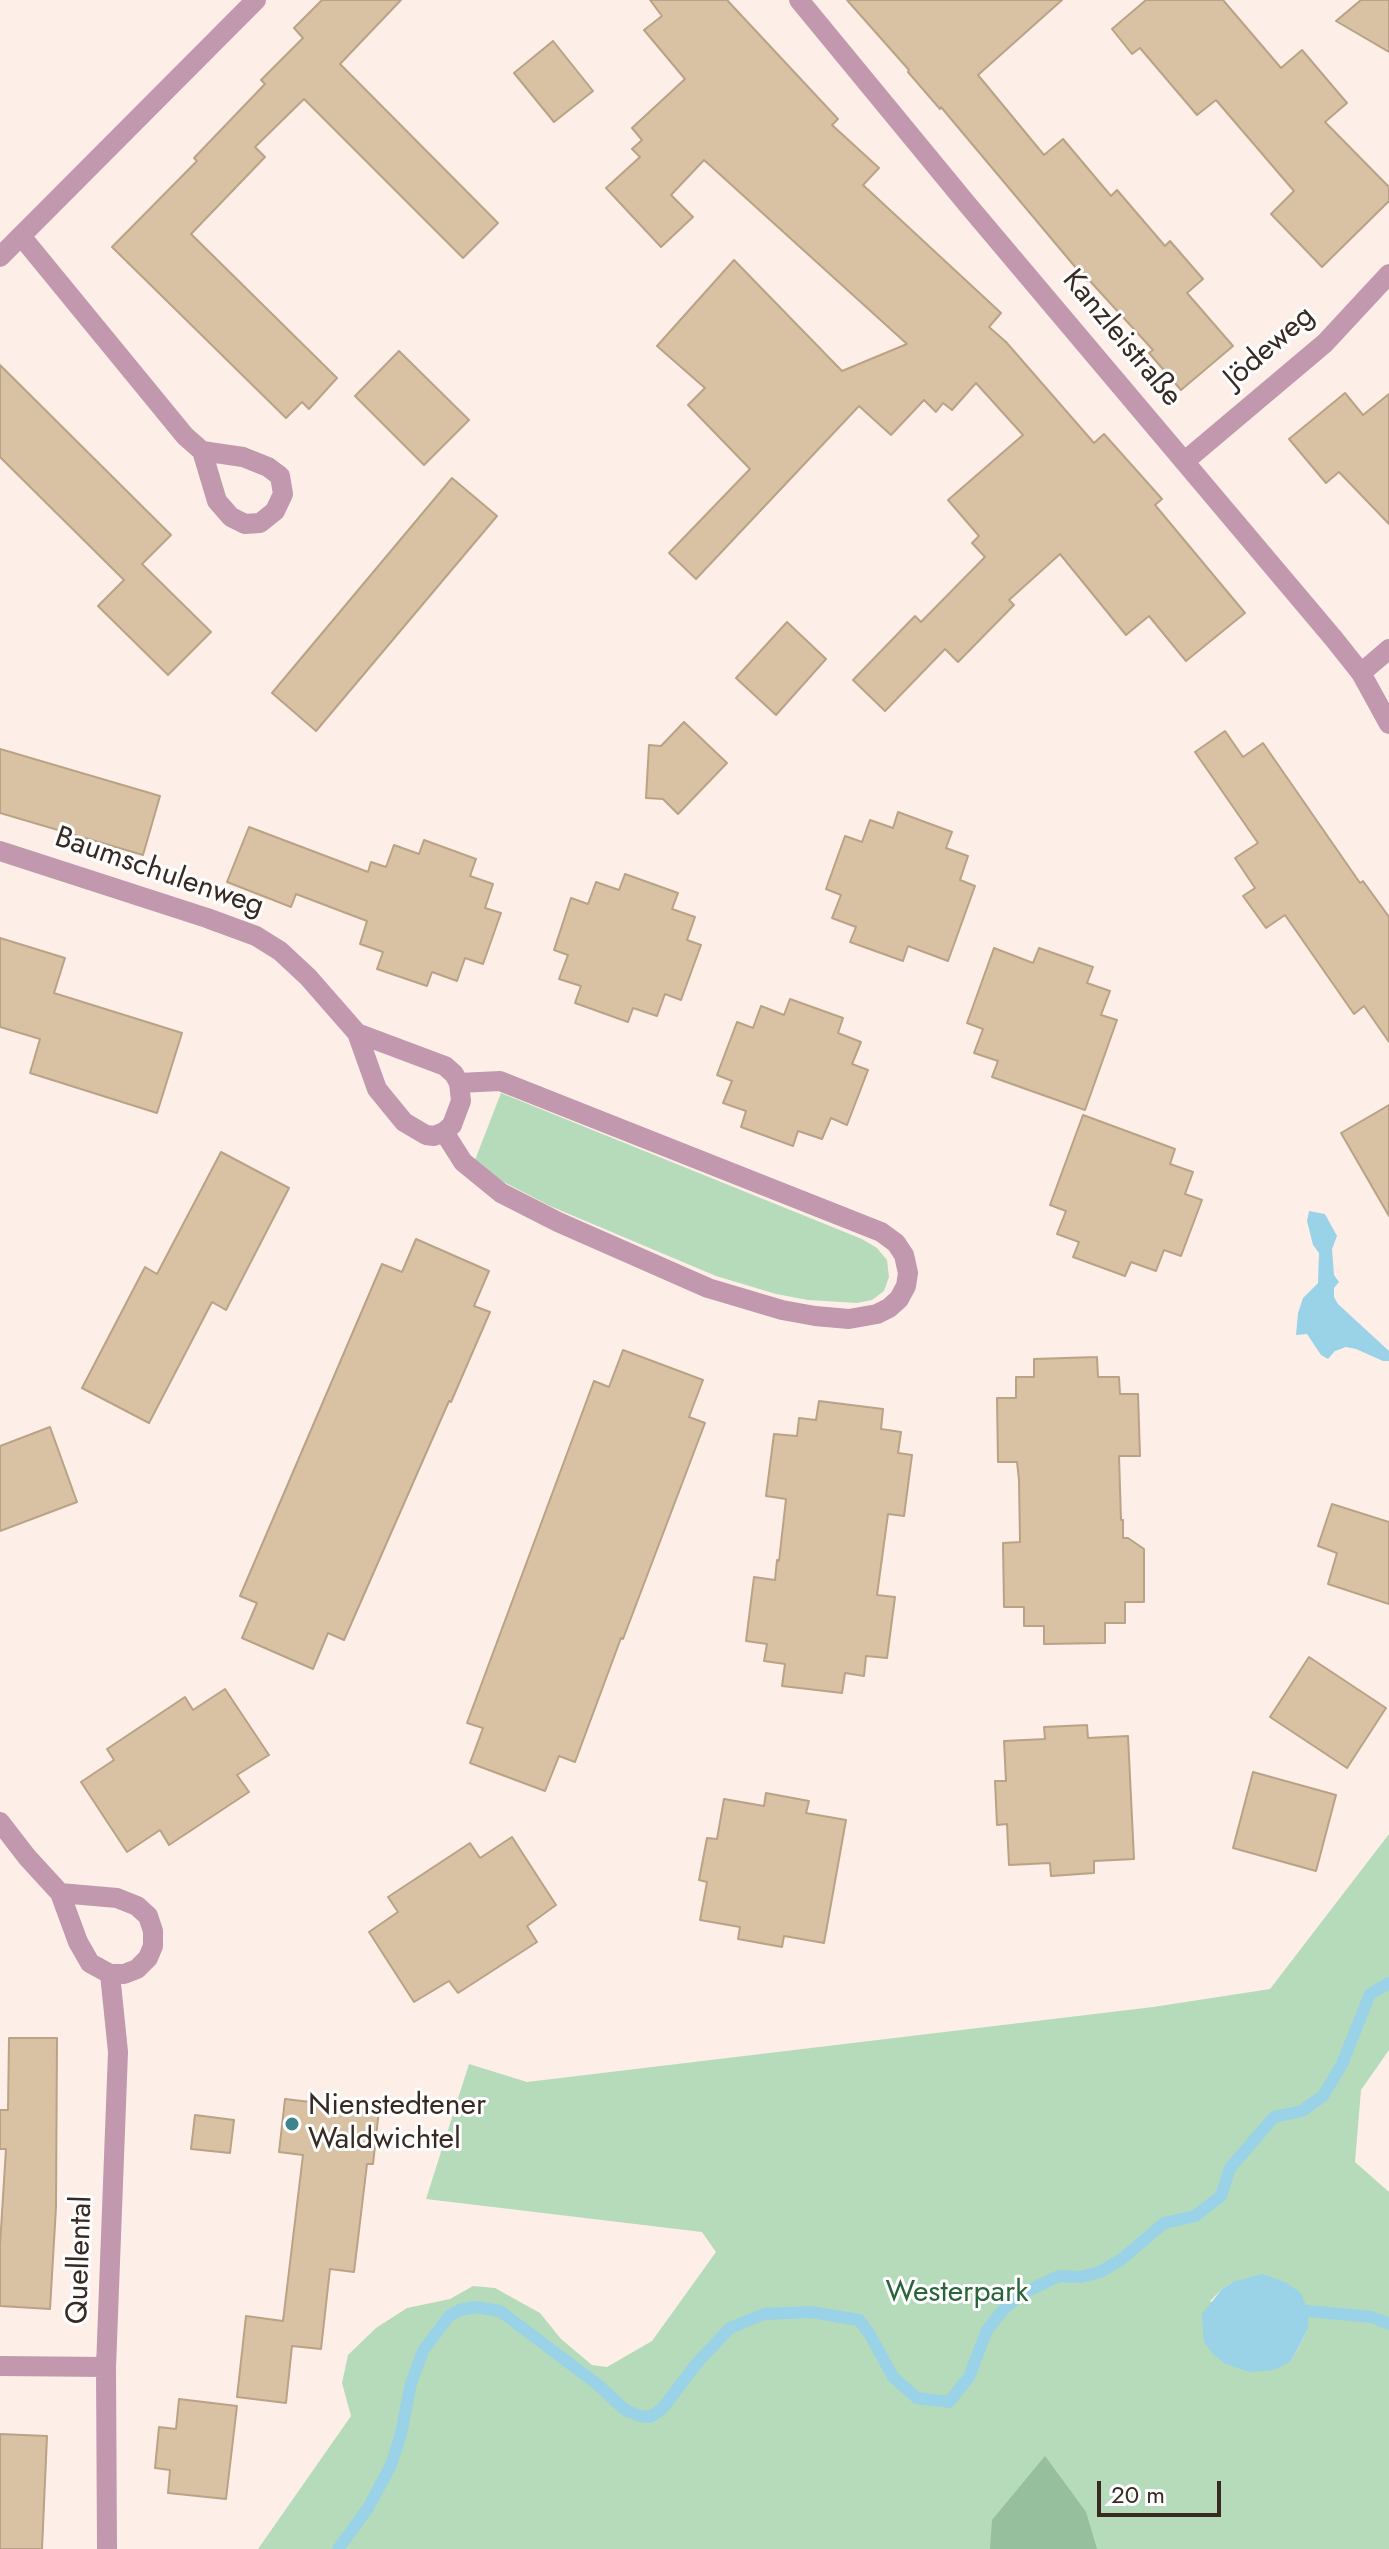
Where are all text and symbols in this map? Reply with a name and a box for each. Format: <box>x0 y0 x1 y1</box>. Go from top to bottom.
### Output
street label: Kanzleistraße <box>1053 263 1189 415</box>
street label: Jödeweg <box>1217 299 1323 397</box>
street label: Baumschulenweg <box>50 820 268 926</box>
place label: Nienstedtener Waldwichtel <box>308 2089 486 2160</box>
marker: Nienstedtener Waldwichtel <box>283 2115 301 2133</box>
street label: Quellental <box>61 2195 101 2325</box>
park label: Westerpark <box>886 2276 1028 2312</box>
scale bar <box>1101 2465 1225 2515</box>
text: 20 m <box>1111 2477 1165 2512</box>

